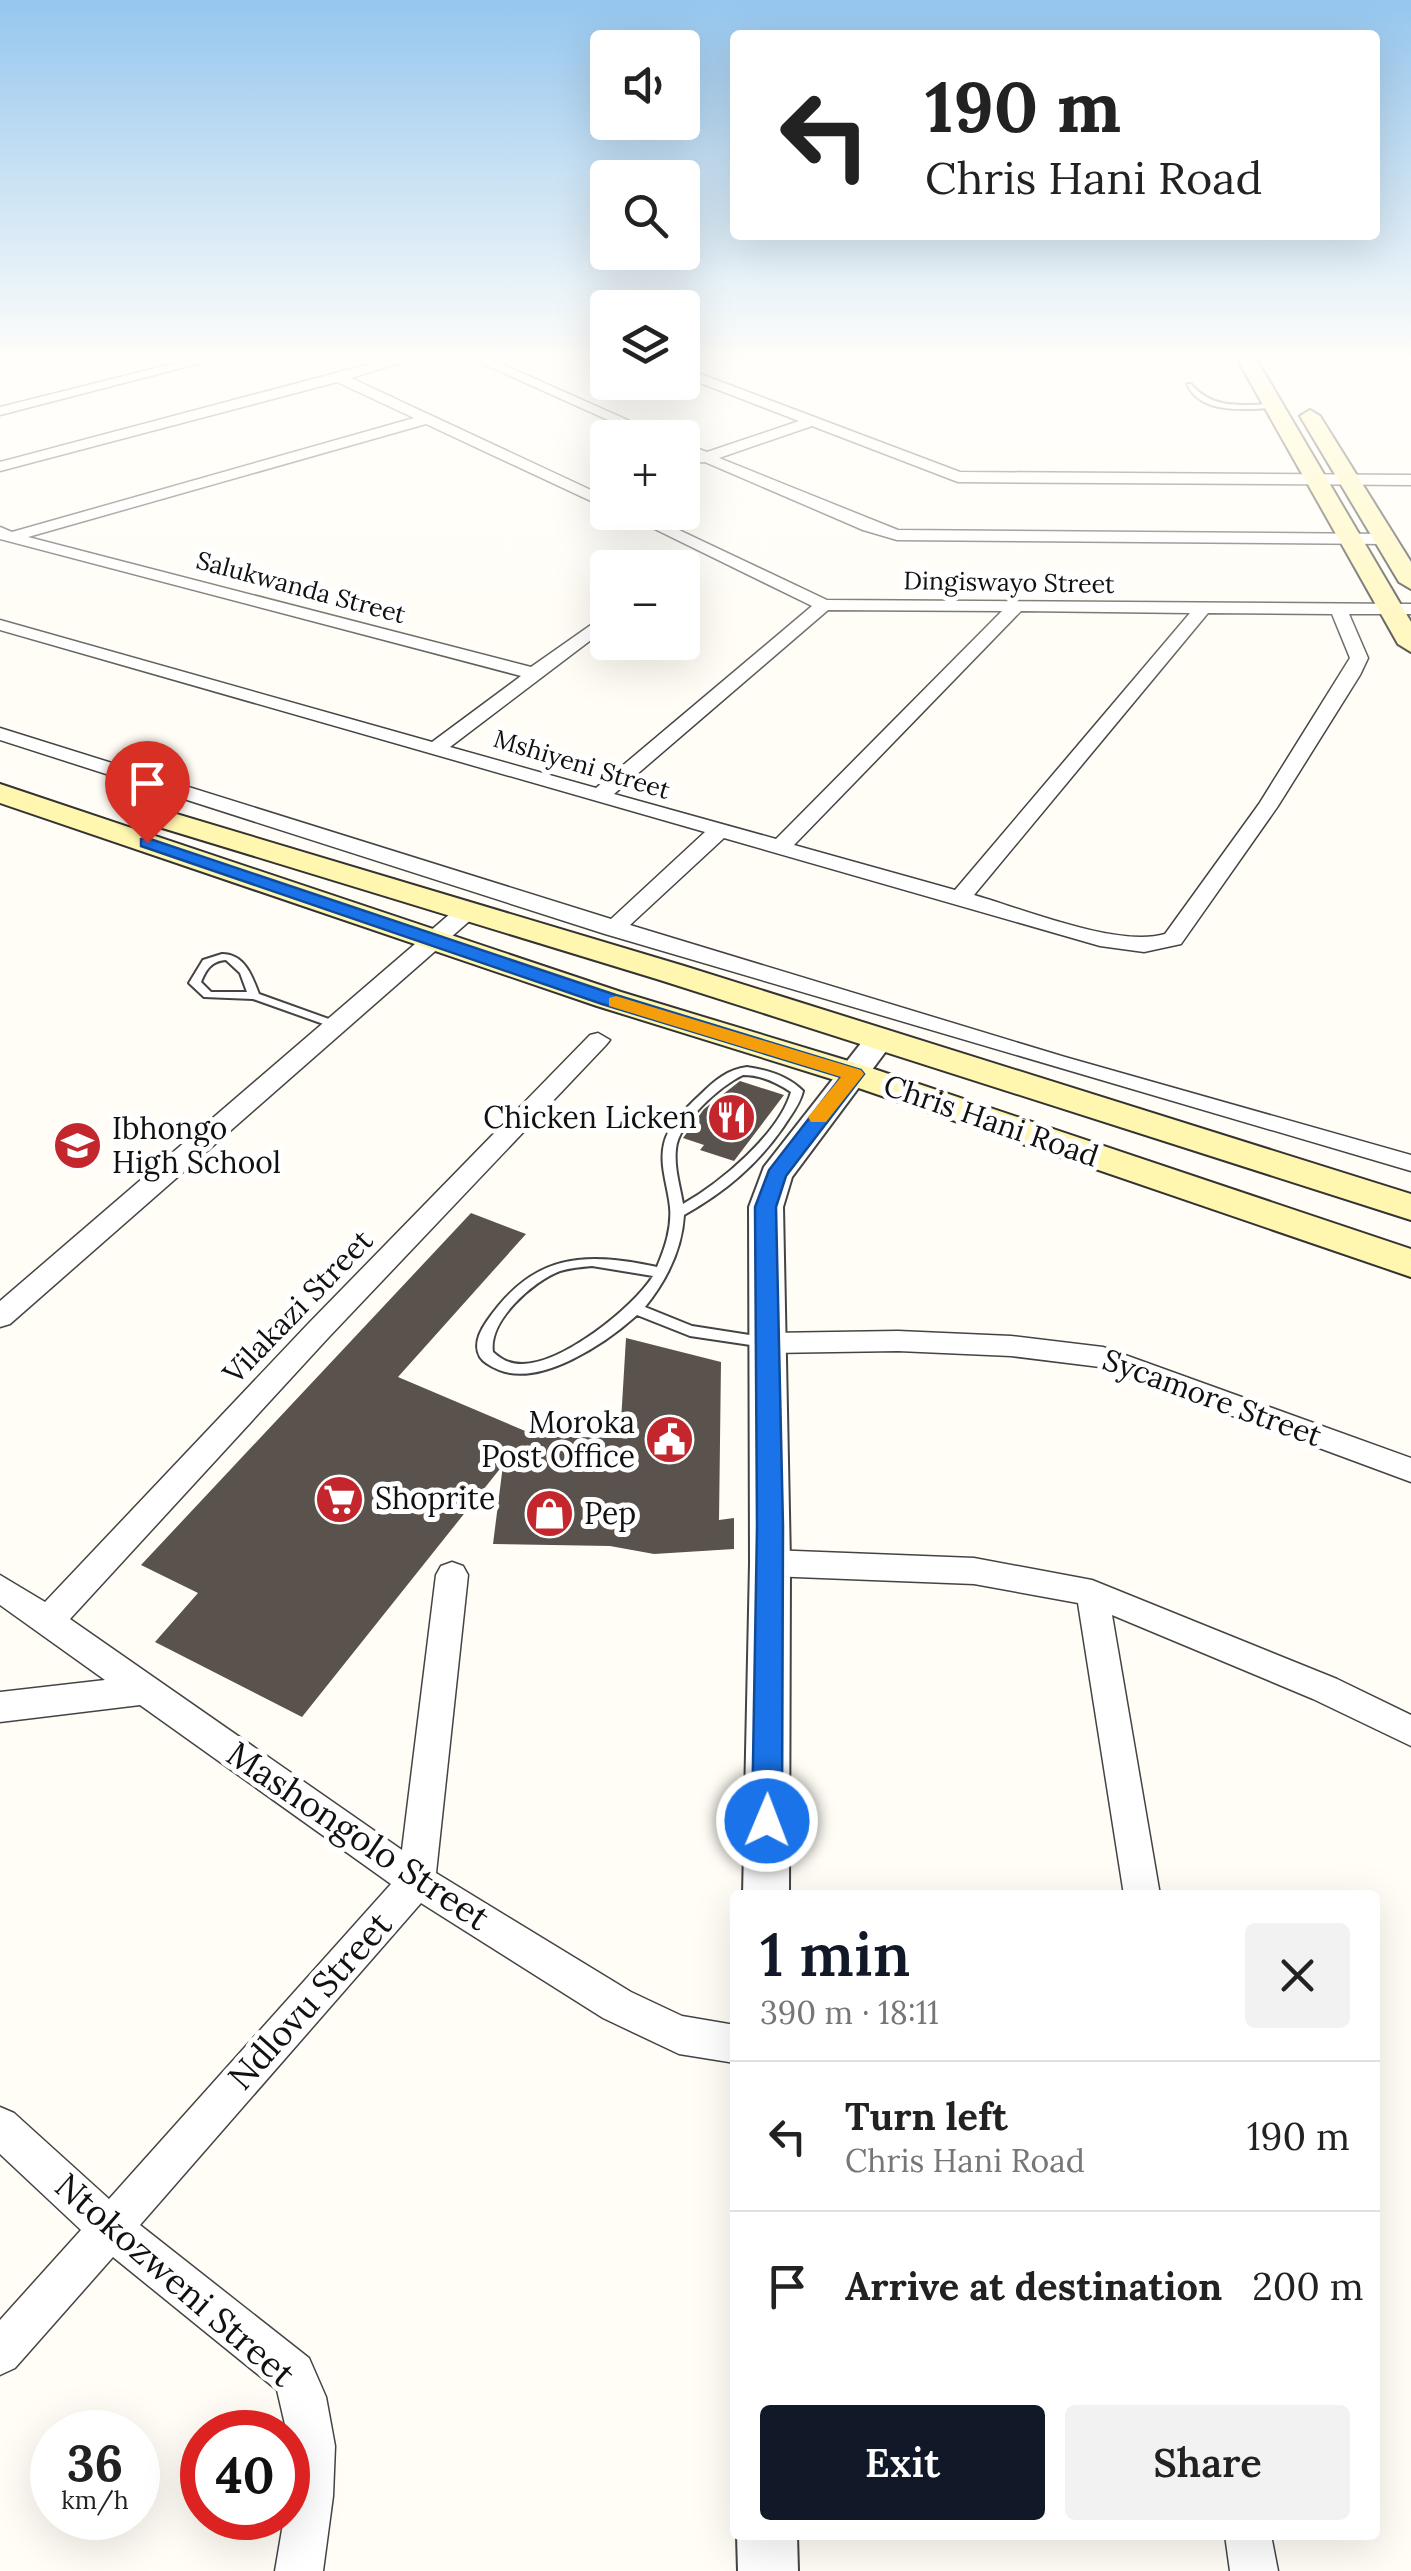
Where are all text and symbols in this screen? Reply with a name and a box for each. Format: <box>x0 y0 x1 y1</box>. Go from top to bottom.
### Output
map controls <box>590 30 700 660</box>
button: sound <box>590 30 700 140</box>
text: 190 m <box>925 62 1121 151</box>
icon: left <box>760 70 890 200</box>
text: Chris Hani Road <box>925 149 1262 206</box>
button: search <box>590 160 700 270</box>
button: layers <box>590 290 700 400</box>
button: + <box>590 420 700 530</box>
street label: Salukwanda Street <box>193 544 409 630</box>
button: − <box>590 550 700 660</box>
street label: Dingiswayo Street <box>903 564 1115 600</box>
street label: Mshiyeni Street <box>490 722 674 806</box>
pin <box>105 741 190 844</box>
icon: arrive <box>120 756 175 811</box>
street label: Chris Hani Road <box>879 1065 1104 1175</box>
restaurant icon: Chicken Licken <box>706 1092 758 1144</box>
place label: Chicken Licken <box>483 1098 697 1136</box>
place label: Ibhongo High School <box>112 1109 281 1182</box>
school or university icon: Ibhongo High School <box>51 1120 103 1172</box>
street label: Vilakazi Street <box>214 1221 381 1392</box>
street label: Sycamore Street <box>1097 1340 1327 1455</box>
place label: Moroka Post Office <box>481 1403 635 1475</box>
public building icon: Moroka Post Office <box>644 1414 696 1466</box>
supermarket icon: Shoprite <box>314 1473 366 1525</box>
place label: Shoprite <box>375 1479 495 1517</box>
shop icon: Pep <box>523 1488 575 1540</box>
place label: Pep <box>584 1494 636 1532</box>
street label: Mashongolo Street <box>218 1731 499 1940</box>
position arrow <box>715 1769 819 1873</box>
street label: Ndlovu Street <box>218 1902 402 2099</box>
text: 1 min <box>760 1916 910 1992</box>
button: close <box>1245 1923 1350 2028</box>
text: 390 m · 18:11 <box>760 1992 939 2033</box>
text: Turn left <box>845 2092 1008 2140</box>
icon: left <box>760 2109 815 2164</box>
text: 190 m <box>1247 2112 1350 2160</box>
text: Chris Hani Road <box>845 2140 1085 2181</box>
street label: Ntokozweni Street <box>46 2163 305 2396</box>
icon: arrive <box>760 2259 815 2314</box>
text: Arrive at destination <box>845 2262 1222 2310</box>
text: 200 m <box>1252 2262 1364 2310</box>
button: Exit <box>760 2405 1045 2520</box>
button: Share <box>1065 2405 1350 2520</box>
speed limit sign: 40 <box>180 2410 310 2540</box>
text: 36 <box>67 2431 123 2495</box>
text: km/h <box>61 2484 129 2516</box>

